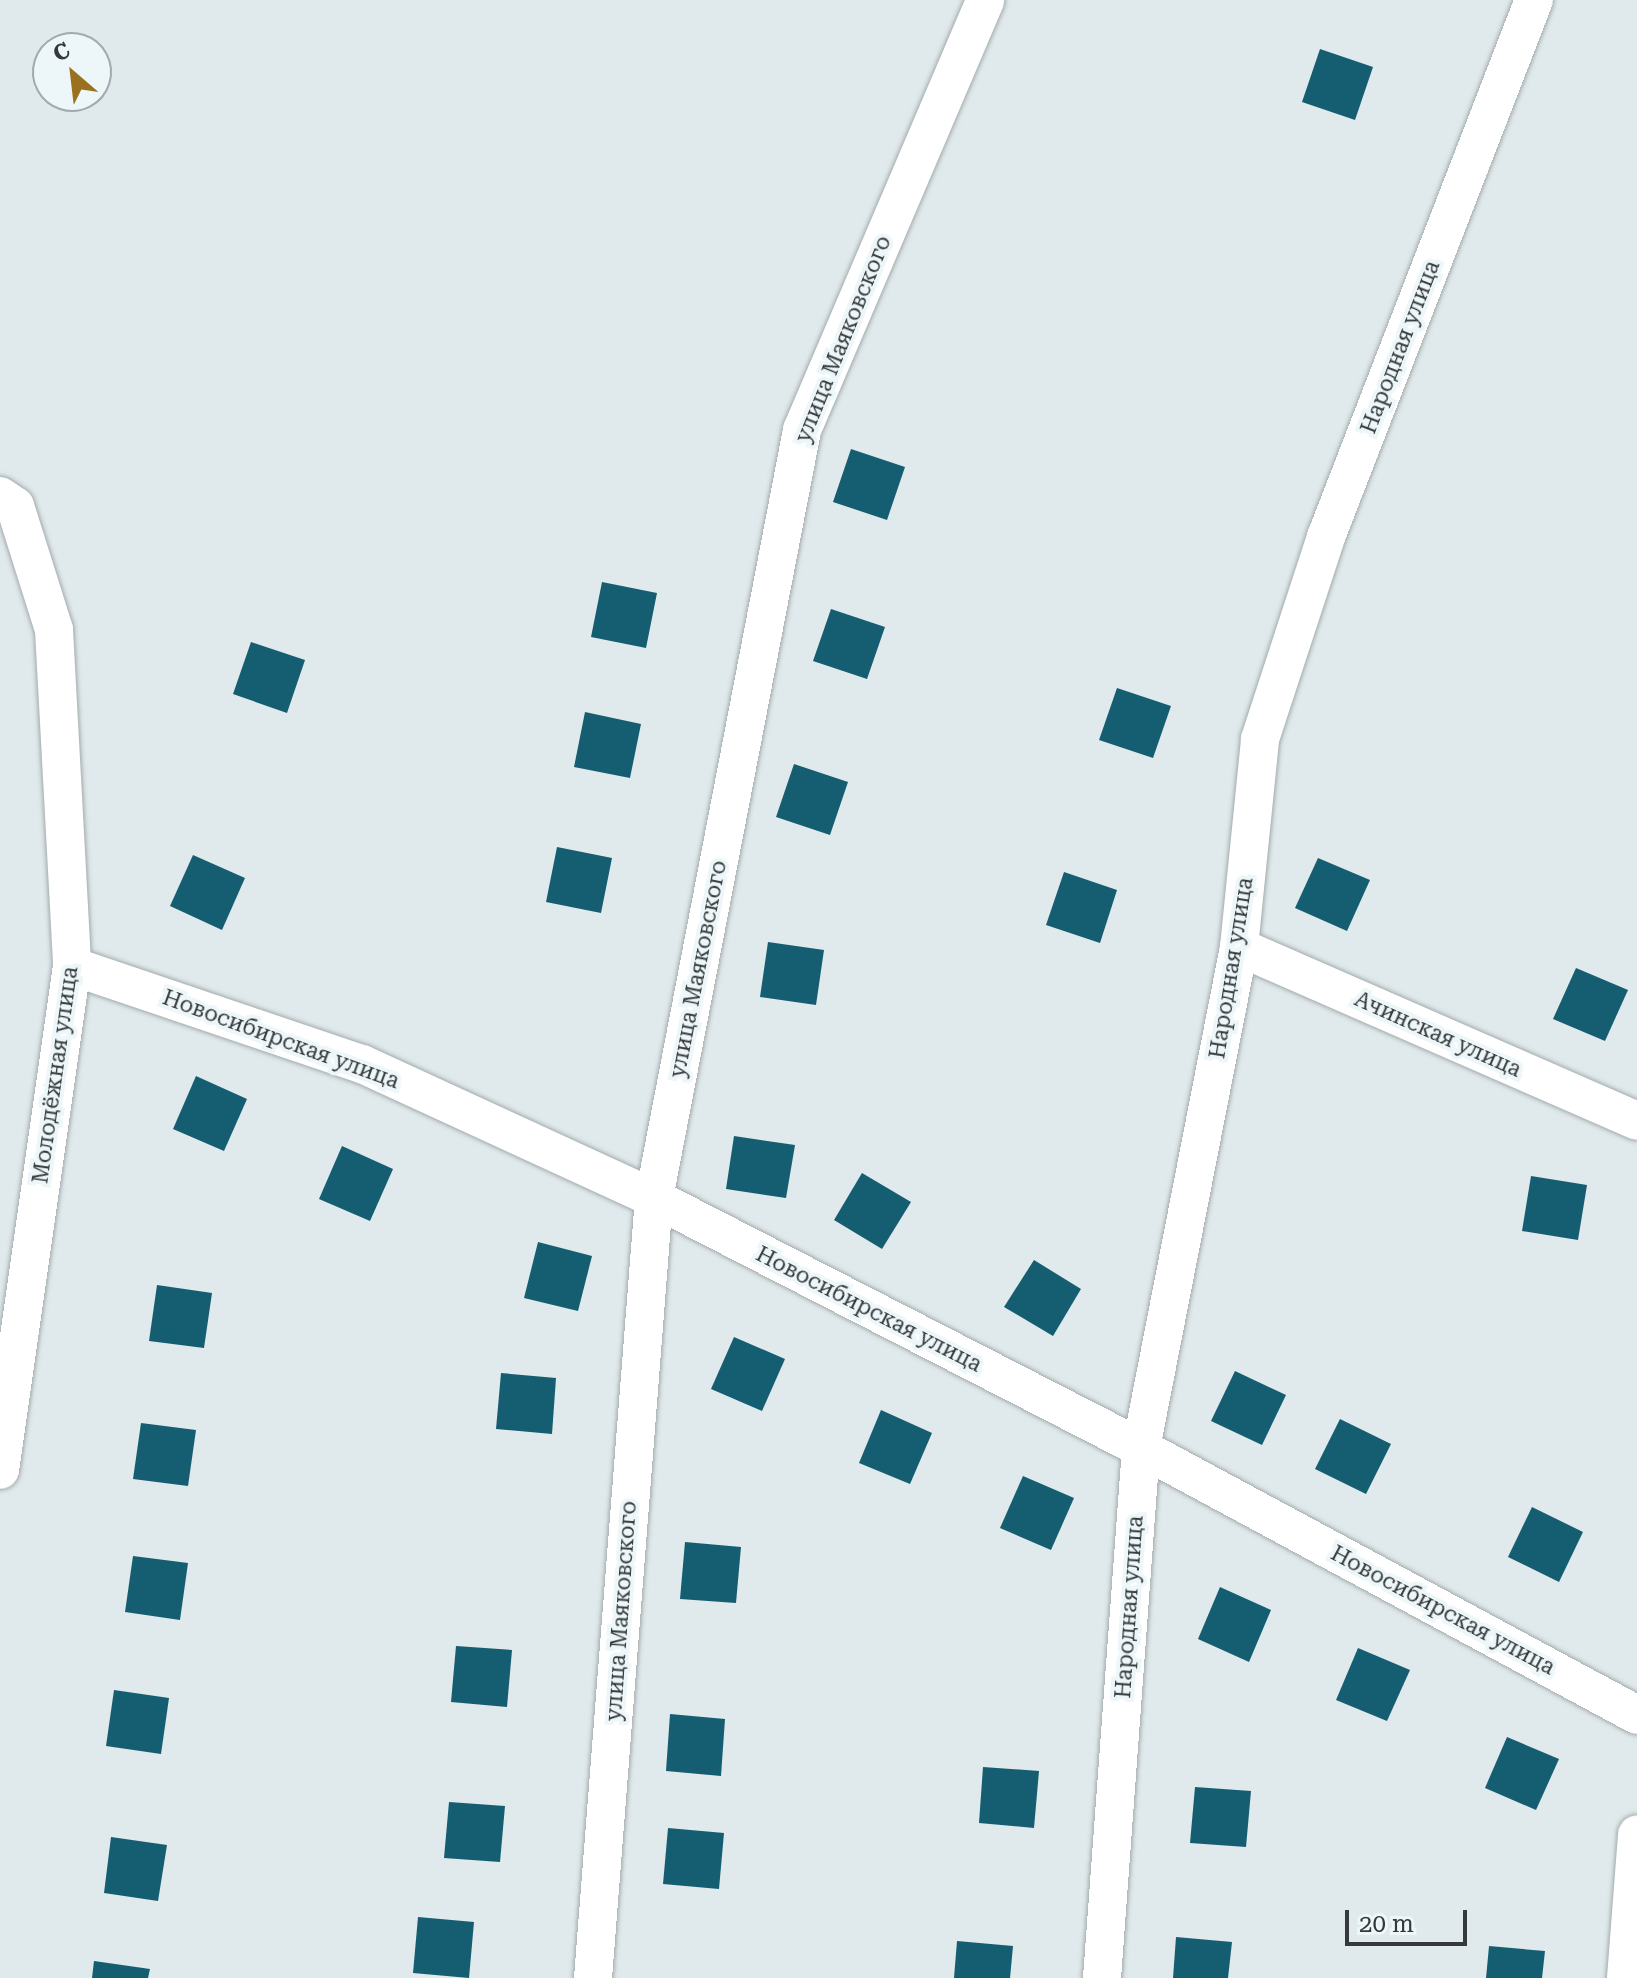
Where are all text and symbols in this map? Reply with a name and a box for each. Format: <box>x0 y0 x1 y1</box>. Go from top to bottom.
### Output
north arrow <box>32 32 112 112</box>
text: С <box>49 37 74 67</box>
street label: улица Маяковского <box>789 232 897 446</box>
street label: Народная улица <box>1355 257 1445 437</box>
street label: улица Маяковского <box>664 858 732 1080</box>
street label: Народная улица <box>1204 875 1258 1061</box>
street label: Молодёжная улица <box>27 965 83 1185</box>
street label: Новосибирская улица <box>159 984 403 1094</box>
street label: Ачинская улица <box>1351 985 1525 1083</box>
street label: Новосибирская улица <box>752 1241 986 1377</box>
street label: улица Маяковского <box>600 1500 642 1722</box>
street label: Народная улица <box>1109 1515 1149 1699</box>
street label: Новосибирская улица <box>1327 1540 1559 1680</box>
scale bar <box>1349 1894 1471 1944</box>
text: 20 m <box>1359 1910 1414 1938</box>

